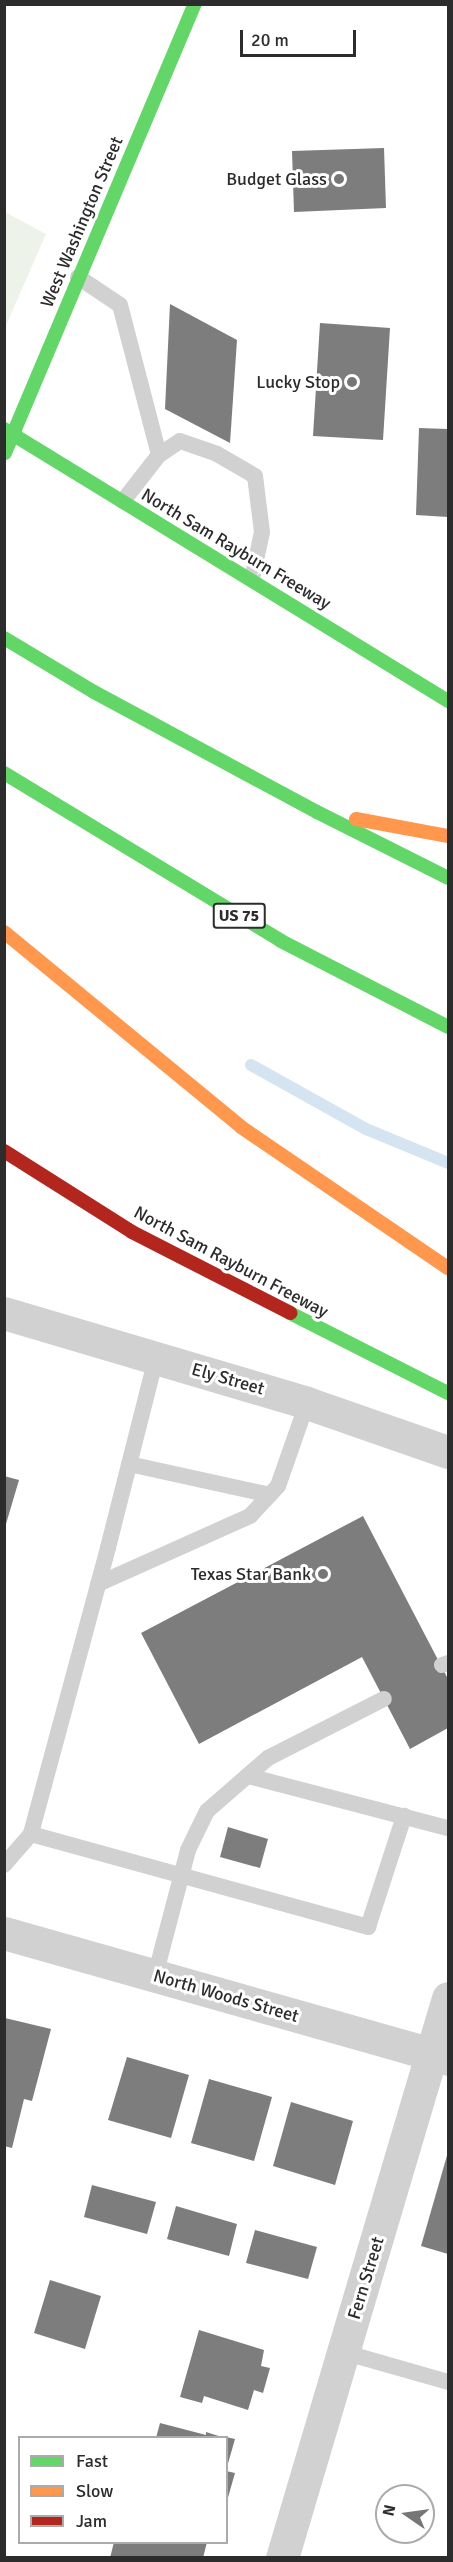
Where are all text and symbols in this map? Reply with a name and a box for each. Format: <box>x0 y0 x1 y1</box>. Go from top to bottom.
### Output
scale bar <box>243 18 358 56</box>
text: 20 m <box>251 29 289 51</box>
street label: West Washington Street <box>36 133 128 311</box>
place label: Budget Glass <box>226 168 327 190</box>
marker: Budget Glass <box>332 172 346 186</box>
place label: Lucky Stop <box>256 371 340 393</box>
marker: Lucky Stop <box>345 375 359 389</box>
street label: North Sam Rayburn Freeway <box>137 484 335 614</box>
road number: US 75 <box>212 903 266 929</box>
street label: North Sam Rayburn Freeway <box>130 1202 332 1322</box>
street label: Ely Street <box>189 1358 267 1400</box>
place label: Texas Star Bank <box>191 1563 311 1585</box>
marker: Texas Star Bank <box>316 1567 330 1581</box>
street label: North Woods Street <box>151 1965 301 2027</box>
street label: Fern Street <box>343 2234 389 2322</box>
legend <box>18 2436 228 2544</box>
text: Fast <box>76 2450 108 2472</box>
text: Slow <box>76 2480 113 2502</box>
north arrow <box>375 2484 435 2544</box>
text: N <box>378 2503 400 2518</box>
text: Jam <box>76 2510 107 2532</box>

